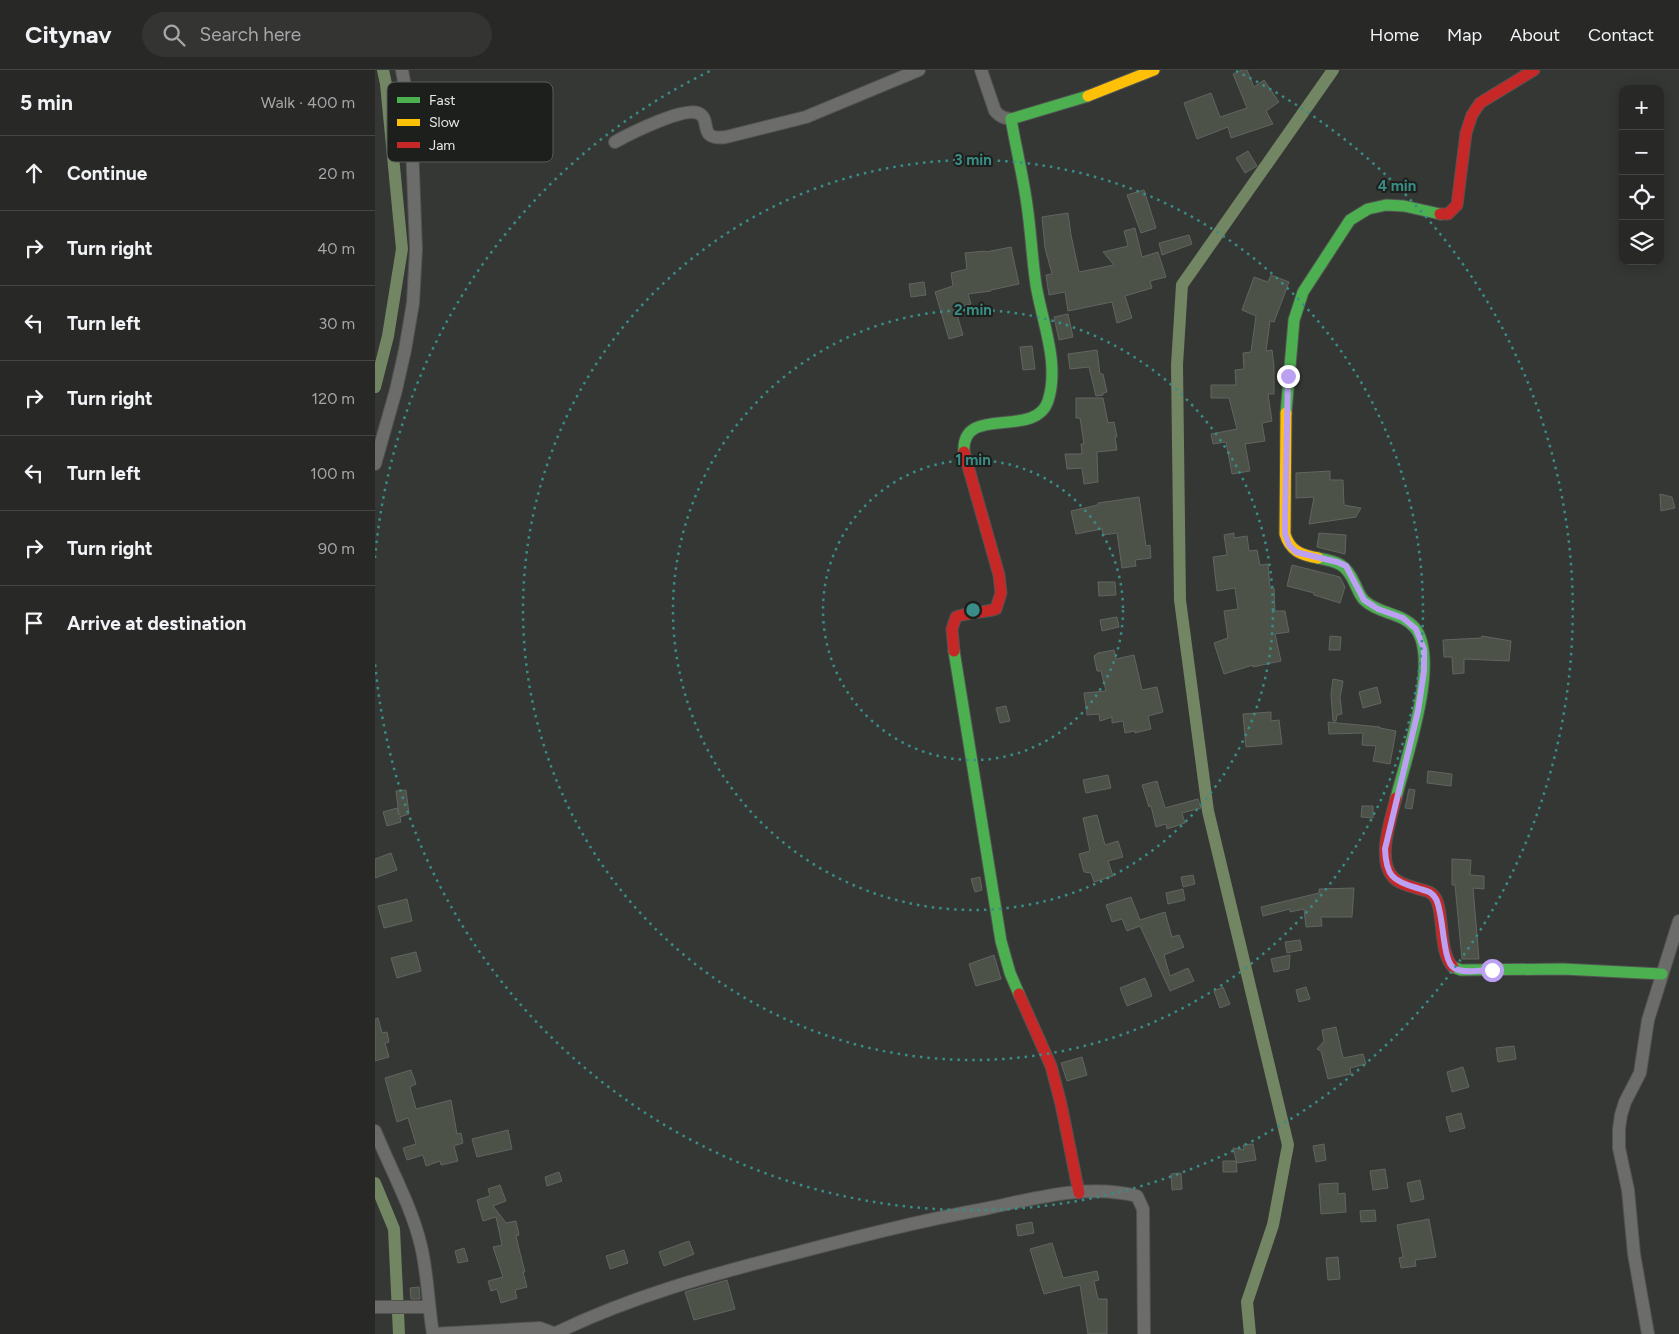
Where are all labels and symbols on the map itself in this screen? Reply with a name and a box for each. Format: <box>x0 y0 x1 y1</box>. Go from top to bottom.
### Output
legend <box>387 82 553 162</box>
text: Fast <box>429 92 455 109</box>
text: Slow <box>429 114 460 131</box>
text: Jam <box>429 137 455 154</box>
text: 3 min <box>954 151 992 169</box>
text: 4 min <box>1378 177 1416 195</box>
text: 2 min <box>954 301 992 319</box>
route end <box>1277 365 1300 388</box>
text: 1 min <box>955 451 991 469</box>
centre of rings <box>964 601 982 619</box>
route start <box>1481 959 1504 982</box>

